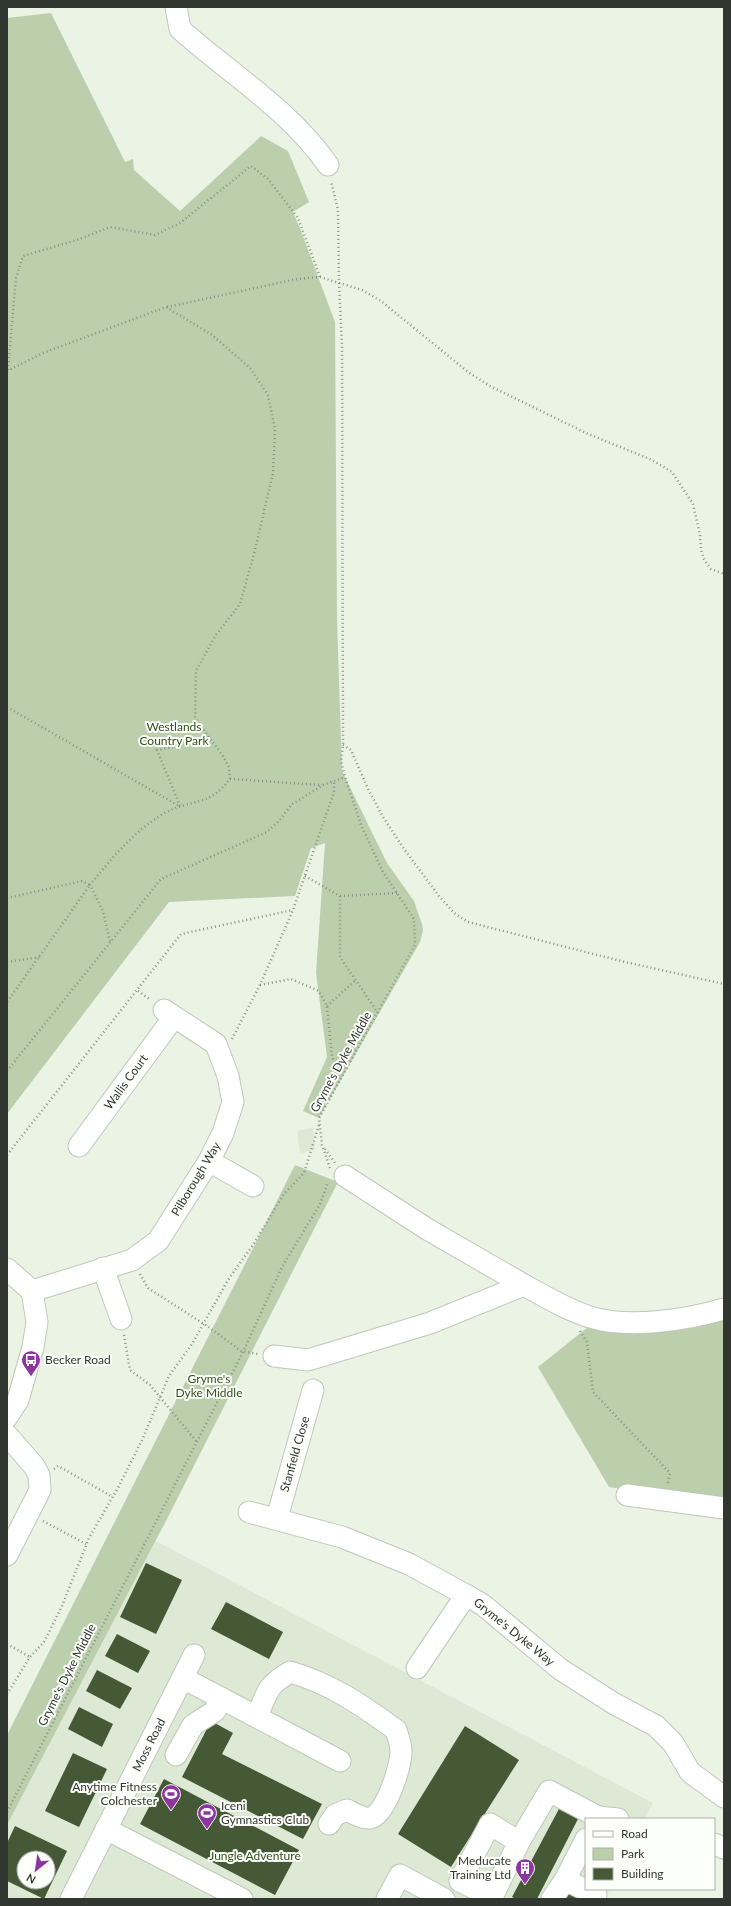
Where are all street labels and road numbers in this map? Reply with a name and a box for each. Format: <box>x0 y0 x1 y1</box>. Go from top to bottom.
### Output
street label: Gryme's Dyke Middle <box>307 1009 374 1115</box>
street label: Wallis Court <box>101 1051 151 1112</box>
street label: Pilborough Way <box>168 1138 224 1218</box>
street label: Stanfield Close <box>277 1414 312 1493</box>
street label: Gryme's Dyke Way <box>471 1594 558 1669</box>
street label: Gryme's Dyke Middle <box>34 1621 99 1728</box>
street label: Moss Road <box>129 1716 168 1774</box>

